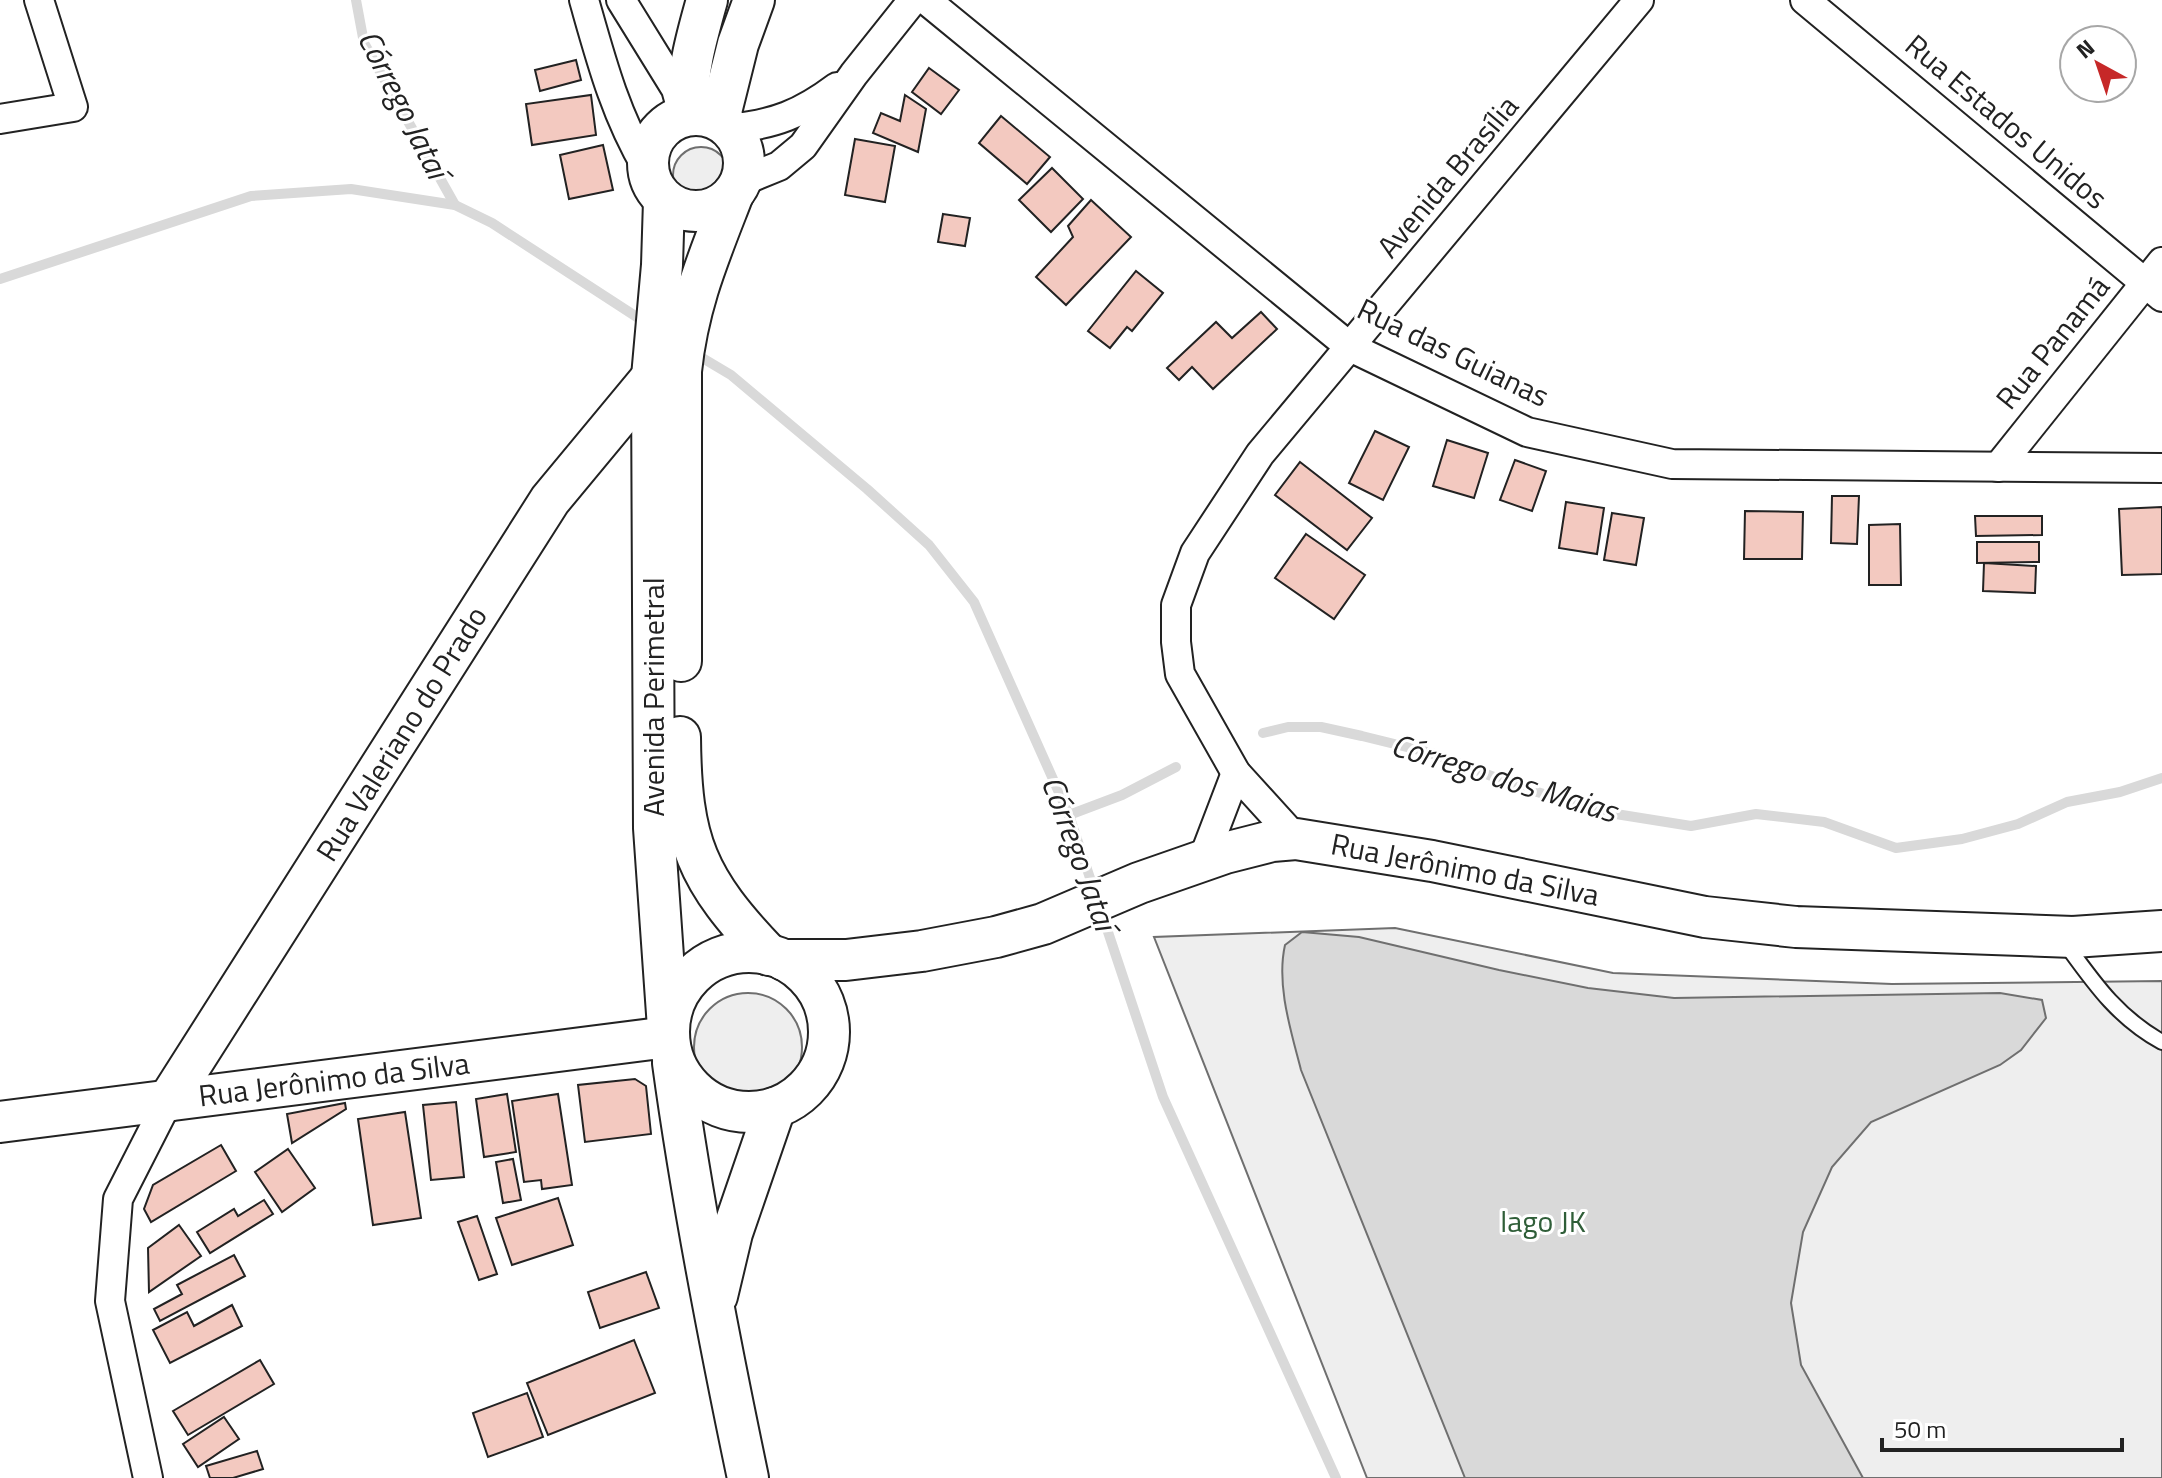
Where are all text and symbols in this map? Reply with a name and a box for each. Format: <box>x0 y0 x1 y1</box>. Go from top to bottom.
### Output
water label: Córrego Jataí <box>346 21 465 193</box>
street label: Rua Estados Unidos <box>1895 23 2118 220</box>
north arrow <box>2058 24 2138 104</box>
text: N <box>2068 31 2102 67</box>
street label: Avenida Brasília <box>1365 85 1529 268</box>
street label: Rua Panamá <box>1984 266 2120 419</box>
street label: Rua das Guianas <box>1350 286 1557 418</box>
street label: Avenida Perimetral <box>630 577 676 817</box>
street label: Rua Valeriano do Prado <box>304 597 498 870</box>
water label: Córrego dos Maias <box>1386 720 1625 835</box>
water label: Córrego Jataí <box>1030 769 1133 944</box>
street label: Rua Jerônimo da Silva <box>1327 820 1603 918</box>
street label: Rua Jerônimo da Silva <box>196 1040 472 1118</box>
park label: lago JK <box>1500 1198 1586 1244</box>
scale bar <box>1882 1402 2122 1452</box>
text: 50 m <box>1894 1411 1946 1447</box>

